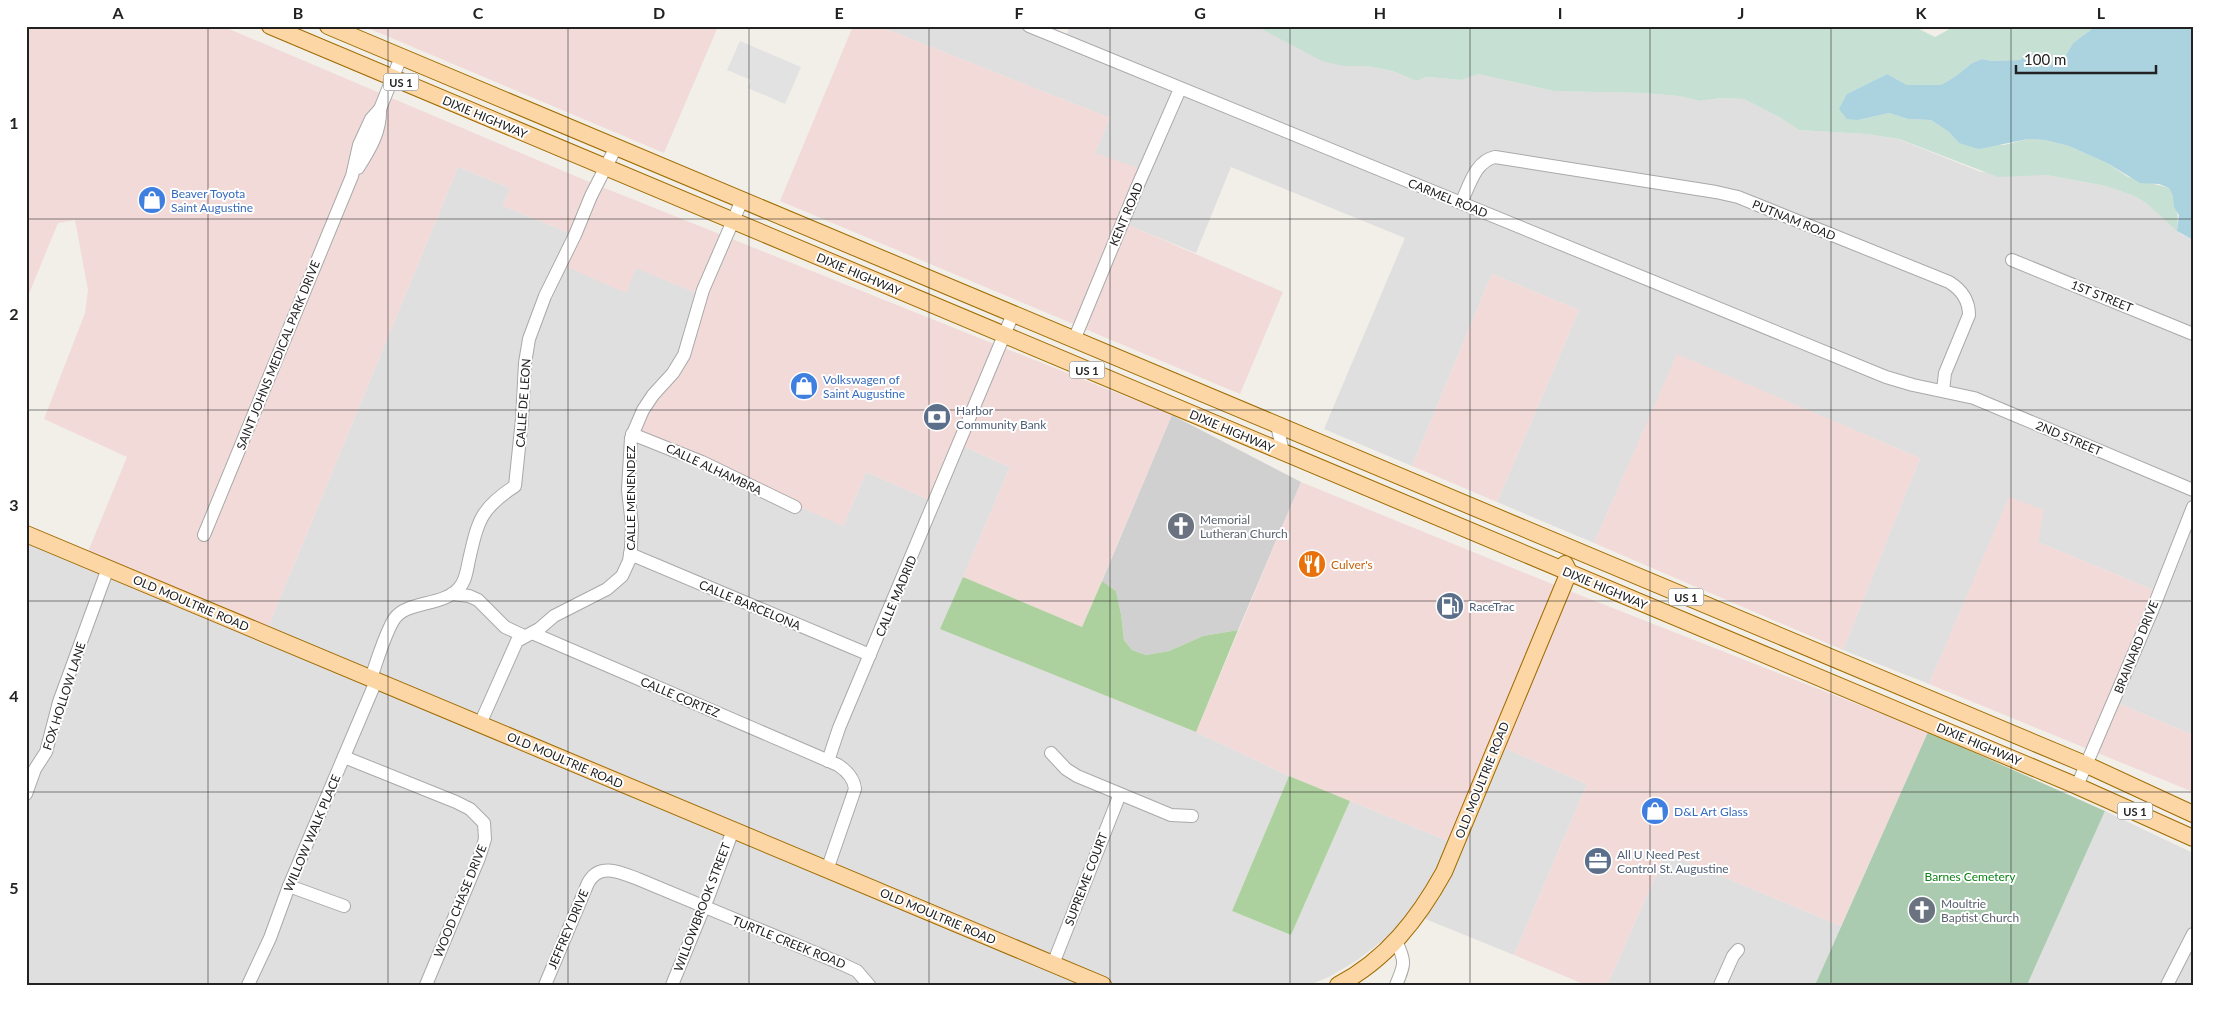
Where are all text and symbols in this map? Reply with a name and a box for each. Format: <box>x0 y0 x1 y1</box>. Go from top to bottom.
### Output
text: A <box>111 3 124 22</box>
text: B <box>293 3 303 22</box>
text: C <box>473 3 484 22</box>
text: D <box>653 3 665 22</box>
text: E <box>834 3 844 22</box>
text: F <box>1014 3 1024 22</box>
text: G <box>1194 3 1206 22</box>
text: H <box>1374 3 1386 22</box>
text: I <box>1558 3 1562 22</box>
text: J <box>1738 3 1744 22</box>
text: K <box>1916 3 1928 22</box>
text: L <box>2097 3 2106 22</box>
scale bar <box>2016 42 2156 74</box>
text: 100 m <box>2024 50 2066 68</box>
road number: US 1 <box>384 74 418 90</box>
street label: DIXIE HIGHWAY <box>440 92 530 142</box>
text: 1 <box>9 113 19 132</box>
street label: CARMEL ROAD <box>1406 175 1490 221</box>
street label: KENT ROAD <box>1106 180 1146 248</box>
shop icon: Beaver Toyota Saint Augustine <box>137 185 167 215</box>
place label: Beaver Toyota Saint Augustine <box>171 186 253 215</box>
street label: PUTNAM ROAD <box>1750 196 1838 244</box>
street label: DIXIE HIGHWAY <box>814 249 904 299</box>
street label: SAINT JOHNS MEDICAL PARK DRIVE <box>233 258 323 452</box>
street label: 1ST STREET <box>2069 277 2135 315</box>
text: 2 <box>9 304 19 323</box>
street label: CALLE DE LEON <box>512 358 534 448</box>
road number: US 1 <box>1070 362 1104 378</box>
shop icon: Volkswagen of Saint Augustine <box>789 371 819 401</box>
place label: Volkswagen of Saint Augustine <box>823 372 905 401</box>
bank icon: Harbor Community Bank <box>922 402 952 432</box>
place label: Harbor Community Bank <box>956 403 1047 432</box>
street label: DIXIE HIGHWAY <box>1187 406 1277 456</box>
street label: 2ND STREET <box>2034 417 2104 459</box>
street label: CALLE ALHAMBRA <box>664 440 765 498</box>
street label: CALLE MENENDEZ <box>623 445 638 551</box>
text: 3 <box>9 495 19 514</box>
church icon: Memorial Lutheran Church <box>1166 511 1196 541</box>
place label: Memorial Lutheran Church <box>1200 512 1288 541</box>
restaurant icon: Culver's <box>1297 549 1327 579</box>
street label: CALLE MADRID <box>872 553 920 639</box>
place label: Culver's <box>1331 557 1373 572</box>
street label: DIXIE HIGHWAY <box>1560 563 1650 613</box>
street label: OLD MOULTRIE ROAD <box>131 572 251 634</box>
street label: CALLE BARCELONA <box>697 577 804 634</box>
road number: US 1 <box>1668 588 1704 606</box>
fuel station icon: RaceTrac <box>1435 591 1465 621</box>
street label: BRAINARD DRIVE <box>2111 598 2161 696</box>
place label: RaceTrac <box>1469 599 1515 614</box>
street label: FOX HOLLOW LANE <box>39 640 89 752</box>
street label: CALLE CORTEZ <box>638 674 722 720</box>
text: 4 <box>9 686 19 705</box>
street label: OLD MOULTRIE ROAD <box>1452 719 1512 841</box>
street label: DIXIE HIGHWAY <box>1934 719 2024 769</box>
street label: OLD MOULTRIE ROAD <box>505 729 625 791</box>
street label: WILLOW WALK PLACE <box>281 772 344 894</box>
shop icon: D&L Art Glass <box>1640 796 1670 826</box>
road number: US 1 <box>2118 802 2152 819</box>
place label: D&L Art Glass <box>1674 804 1748 819</box>
street label: SUPREME COURT <box>1061 830 1111 928</box>
street label: WILLOWBROOK STREET <box>670 840 734 974</box>
street label: WOOD CHASE DRIVE <box>430 842 490 960</box>
office icon: All U Need Pest Control St. Augustine <box>1583 846 1613 876</box>
place label: All U Need Pest Control St. Augustine <box>1617 847 1729 876</box>
park label: Barnes Cemetery <box>1925 869 2016 884</box>
text: 5 <box>9 878 19 897</box>
street label: OLD MOULTRIE ROAD <box>878 885 998 947</box>
street label: JEFFREY DRIVE <box>544 887 592 971</box>
church icon: Moultrie Baptist Church <box>1907 895 1937 925</box>
place label: Moultrie Baptist Church <box>1941 896 2019 925</box>
street label: TURTLE CREEK ROAD <box>730 912 848 972</box>

